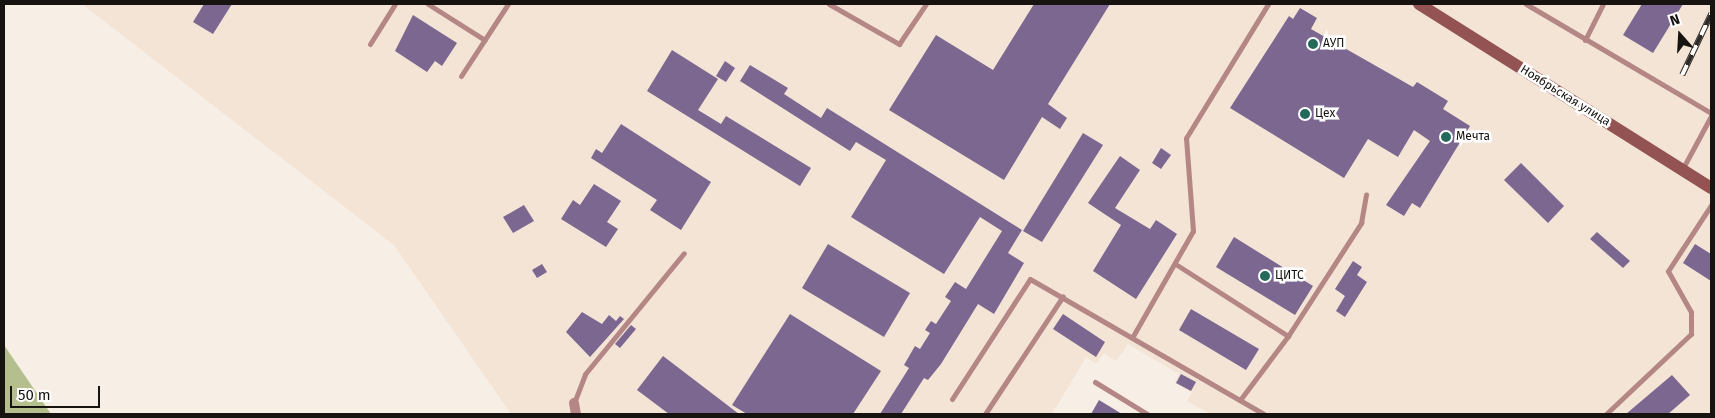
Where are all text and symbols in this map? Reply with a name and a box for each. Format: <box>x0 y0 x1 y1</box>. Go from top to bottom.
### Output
north arrow <box>1655 10 1705 60</box>
text: N <box>1668 11 1682 30</box>
place label: АУП <box>1323 37 1344 51</box>
marker: АУП <box>1307 38 1319 50</box>
street label: Ноябрьская улица <box>1517 62 1613 130</box>
place label: Цех <box>1315 107 1335 121</box>
marker: Цех <box>1299 108 1311 120</box>
place label: Мечта <box>1456 130 1490 144</box>
marker: Мечта <box>1440 131 1452 143</box>
place label: ЦИТС <box>1275 269 1304 283</box>
marker: ЦИТС <box>1259 270 1271 282</box>
scale bar <box>12 376 102 408</box>
text: 50 m <box>18 386 51 404</box>

